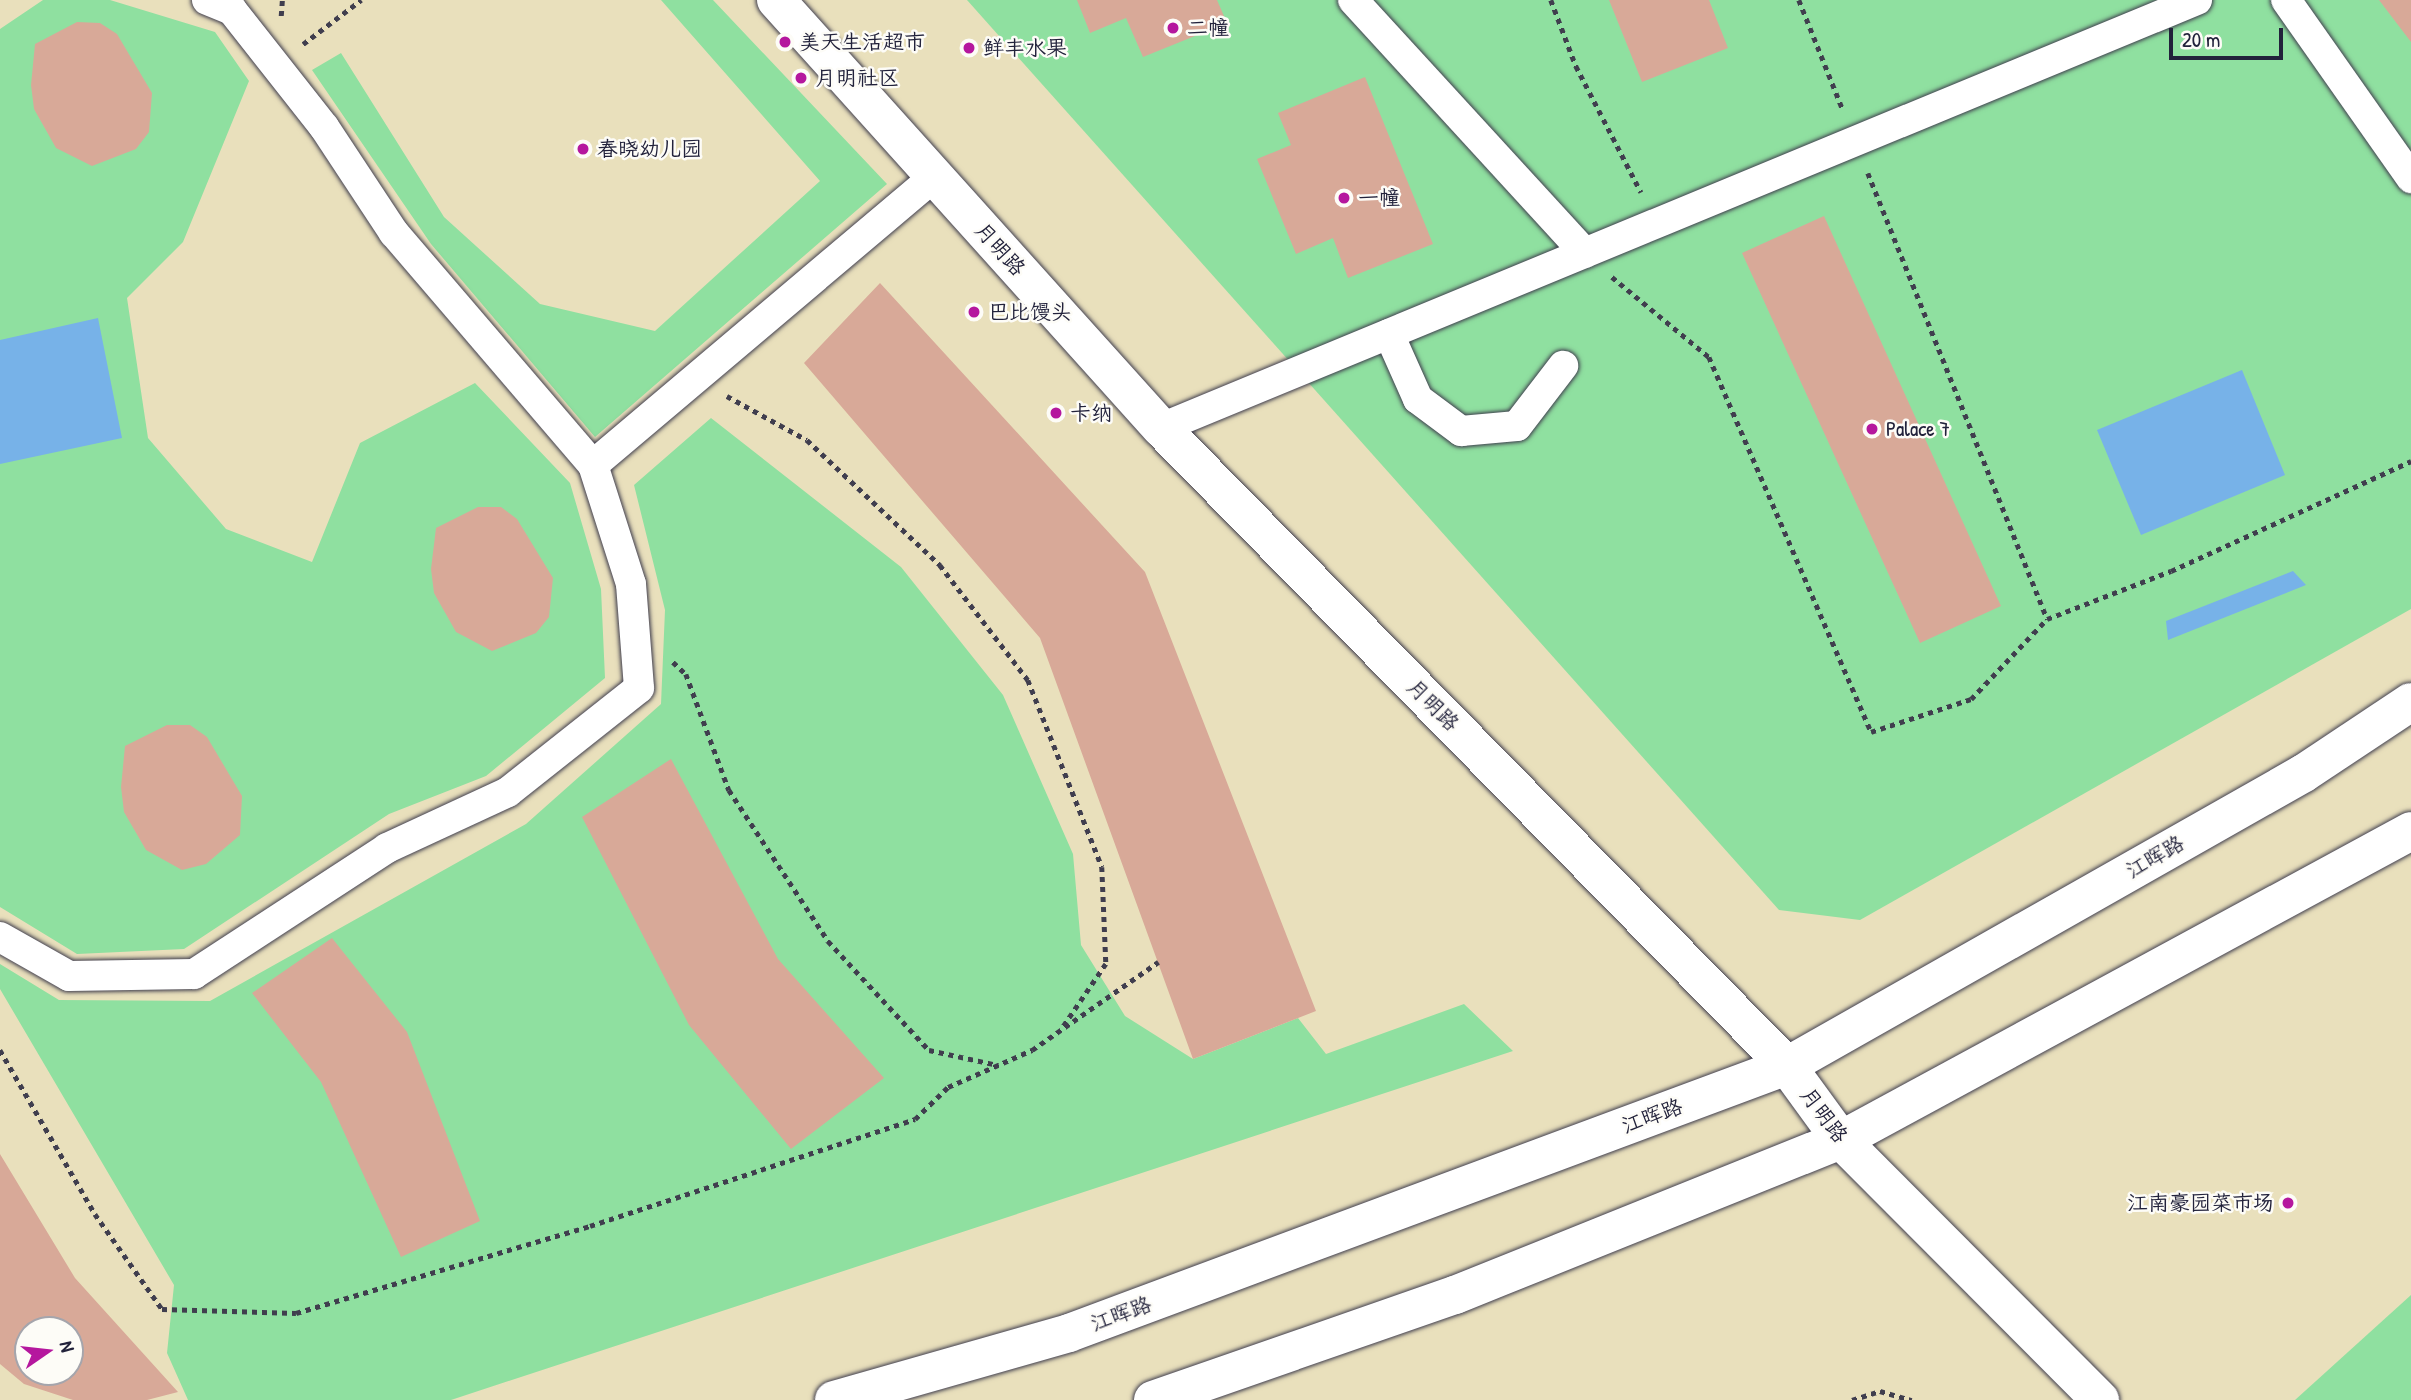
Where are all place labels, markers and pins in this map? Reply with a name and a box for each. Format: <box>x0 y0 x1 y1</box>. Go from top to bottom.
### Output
place label: 二幢 <box>1187 15 1229 41</box>
marker: 二幢 <box>1165 20 1181 36</box>
place label: 美天生活超市 <box>799 29 925 55</box>
marker: 美天生活超市 <box>777 34 793 50</box>
place label: 鲜丰水果 <box>983 35 1067 61</box>
marker: 鲜丰水果 <box>961 40 977 56</box>
place label: 月明社区 <box>815 65 899 91</box>
marker: 月明社区 <box>793 70 809 86</box>
place label: 春晓幼儿园 <box>597 136 702 162</box>
marker: 春晓幼儿园 <box>575 141 591 157</box>
place label: 一幢 <box>1358 185 1400 211</box>
marker: 一幢 <box>1336 190 1352 206</box>
place label: 巴比馒头 <box>988 299 1072 325</box>
marker: 巴比馒头 <box>966 304 982 320</box>
place label: 卡纳 <box>1070 400 1112 426</box>
marker: 卡纳 <box>1048 405 1064 421</box>
place label: Palace 7 <box>1886 416 1950 442</box>
marker: Palace 7 <box>1864 421 1880 437</box>
place label: 江南豪园菜市场 <box>2127 1190 2274 1216</box>
marker: 江南豪园菜市场 <box>2280 1195 2296 1211</box>

